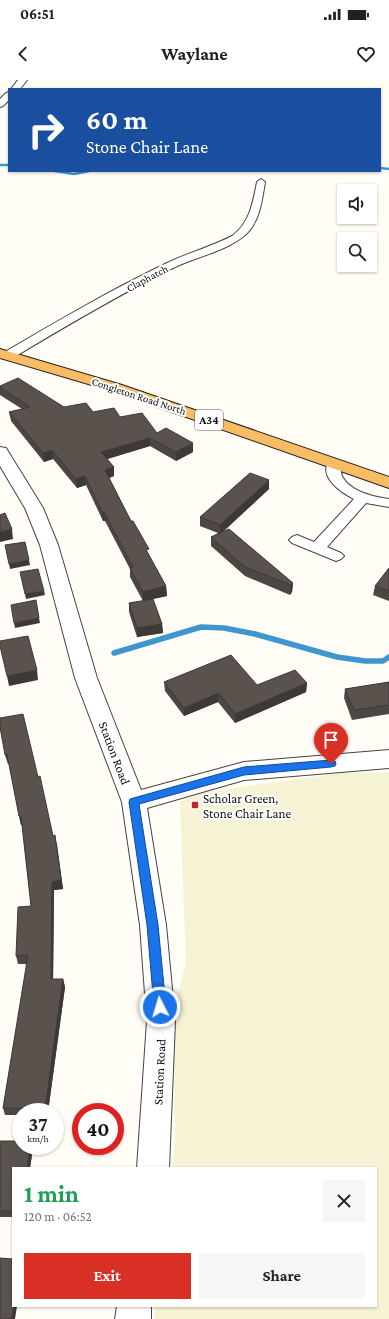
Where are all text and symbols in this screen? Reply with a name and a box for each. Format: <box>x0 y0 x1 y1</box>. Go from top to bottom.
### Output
text: 06:51 <box>20 6 54 22</box>
icon: back <box>12 43 34 65</box>
icon: heart <box>355 43 377 65</box>
text: Waylane <box>161 44 228 64</box>
icon: right <box>20 104 72 156</box>
text: 60 m <box>86 104 147 135</box>
text: Stone Chair Lane <box>86 137 208 157</box>
map controls <box>337 184 377 272</box>
button: sound <box>337 184 377 224</box>
button: search <box>337 232 377 272</box>
street label: Claphatch <box>124 262 170 295</box>
street label: Congleton Road North <box>90 375 188 418</box>
road number: A34 <box>195 410 223 430</box>
street label: Station Road <box>96 720 133 787</box>
pin <box>314 723 348 764</box>
icon: arrive <box>320 729 342 751</box>
place label: Scholar Green, Stone Chair Lane <box>203 791 291 821</box>
marker: Scholar Green, Stone Chair Lane <box>190 800 200 810</box>
position arrow <box>139 986 181 1028</box>
street label: Station Road <box>150 1038 169 1106</box>
speed limit sign: 40 <box>72 1103 124 1155</box>
text: 37 <box>28 1113 48 1135</box>
text: km/h <box>27 1133 49 1144</box>
text: 1 min <box>24 1180 79 1207</box>
button: close <box>323 1180 365 1222</box>
text: 120 m · 06:52 <box>24 1209 92 1224</box>
button: Exit <box>24 1253 191 1299</box>
button: Share <box>199 1253 365 1299</box>

